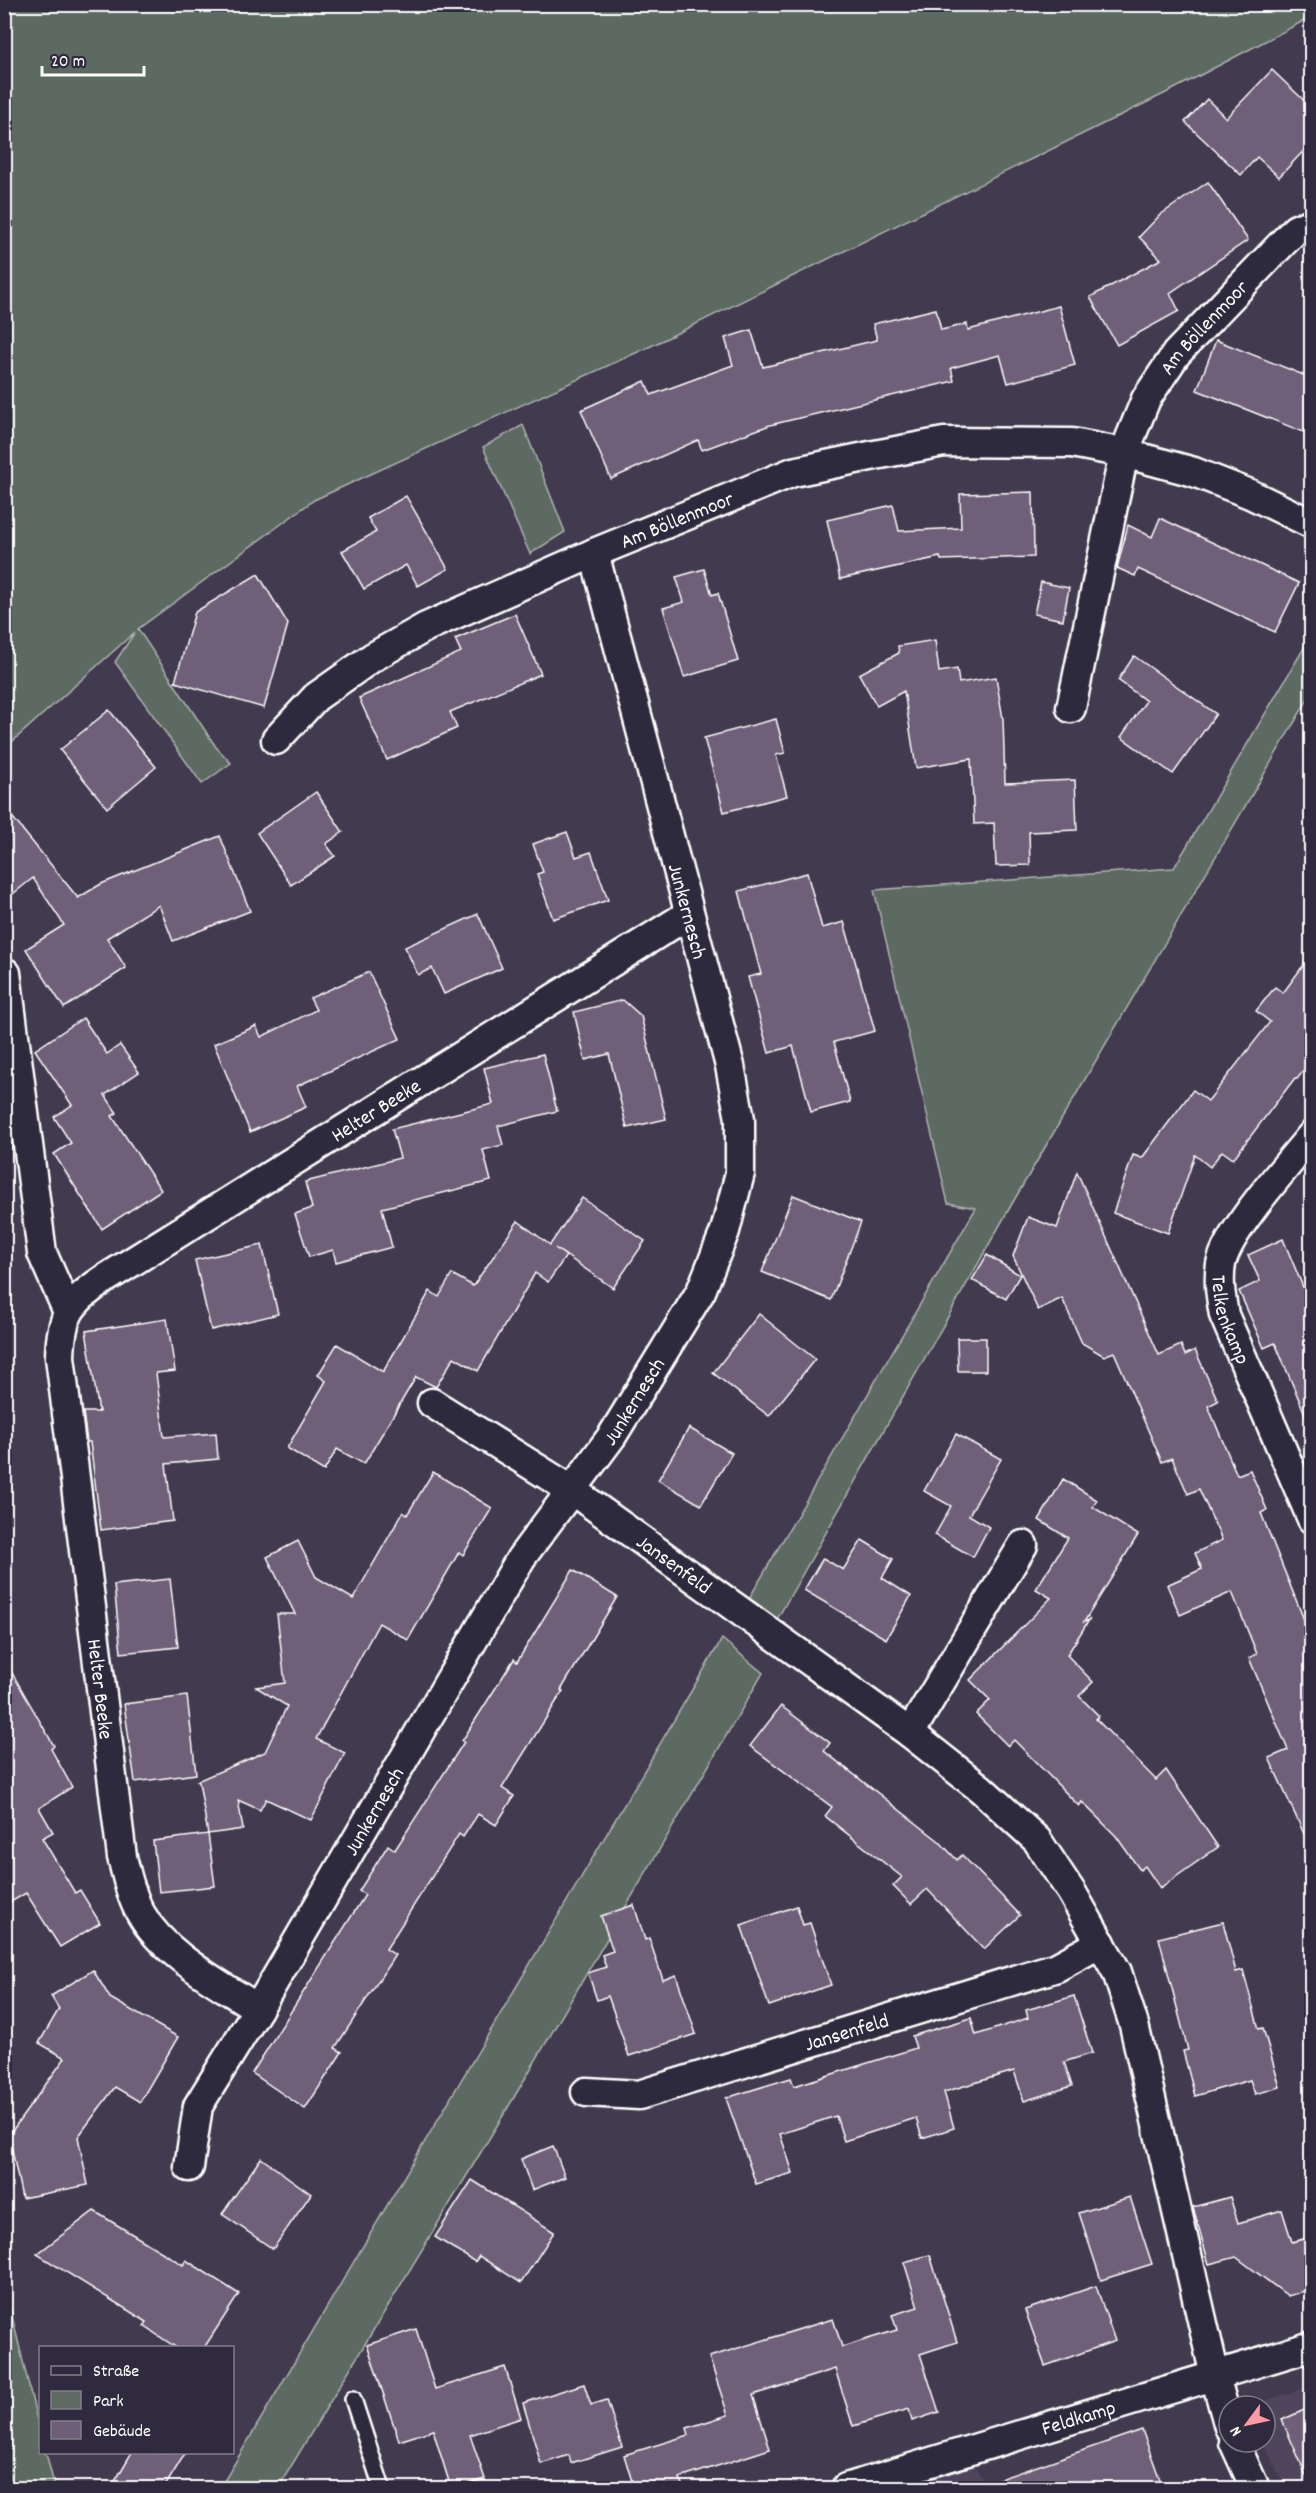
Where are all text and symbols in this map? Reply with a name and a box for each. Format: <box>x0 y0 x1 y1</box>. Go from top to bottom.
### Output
scale bar <box>42 39 144 77</box>
text: 20 m <box>51 50 85 75</box>
street label: Am Böllenmoor <box>1154 275 1257 382</box>
street label: Am Böllenmoor <box>617 486 739 559</box>
street label: Junkernesch <box>658 861 712 963</box>
street label: Helter Beeke <box>326 1073 428 1152</box>
street label: Telkenkamp <box>1202 1275 1256 1370</box>
street label: Junkernesch <box>598 1353 674 1453</box>
street label: Jansenfeld <box>629 1529 717 1604</box>
street label: Helter Beeke <box>77 1637 119 1741</box>
street label: Junkernesch <box>338 1763 414 1862</box>
street label: Jansenfeld <box>802 2007 893 2061</box>
legend <box>39 2346 234 2454</box>
text: Straße <box>93 2360 139 2385</box>
text: Park <box>93 2390 124 2415</box>
north arrow <box>1217 2394 1277 2454</box>
street label: Feldkamp <box>1039 2395 1120 2445</box>
text: Gebäude <box>93 2420 151 2445</box>
text: N <box>1225 2421 1248 2440</box>

